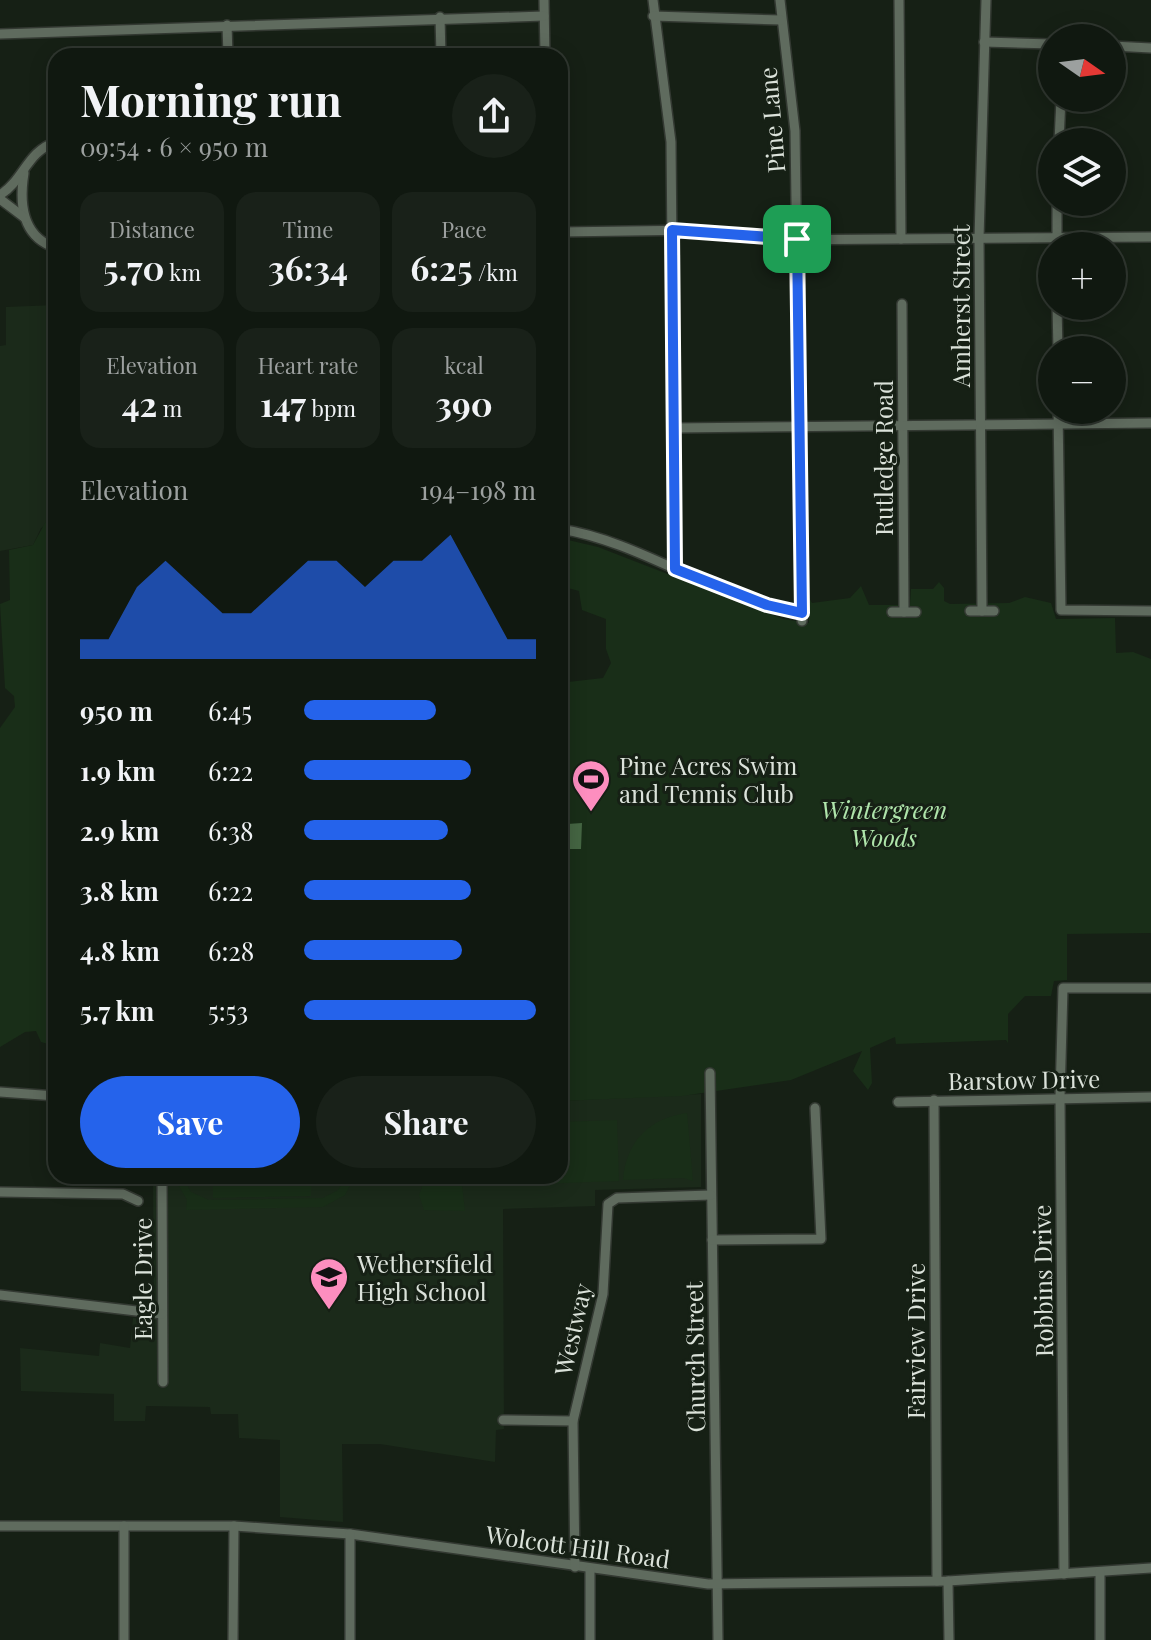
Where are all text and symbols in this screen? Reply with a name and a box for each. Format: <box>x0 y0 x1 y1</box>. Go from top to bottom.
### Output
north arrow <box>1038 24 1126 112</box>
map controls <box>1038 24 1126 424</box>
street label: Pine Lane <box>750 66 792 174</box>
text: Morning run <box>80 69 342 128</box>
button: share <box>452 74 536 158</box>
button: layers <box>1038 128 1126 216</box>
text: 09:54 · 6 × 950 m <box>80 129 268 164</box>
pin <box>763 205 831 273</box>
text: Distance <box>109 214 195 244</box>
text: Time <box>283 214 333 244</box>
text: Pace <box>441 214 487 244</box>
icon: arrive <box>775 217 819 261</box>
street label: Amherst Street <box>944 224 976 388</box>
button: + <box>1038 232 1126 320</box>
text: 5.70 <box>103 244 165 290</box>
text: 36:34 <box>268 244 348 290</box>
text: 6:25 <box>410 244 473 290</box>
text: km <box>165 257 201 287</box>
text: /km <box>473 257 518 287</box>
button: − <box>1038 336 1126 424</box>
text: Elevation <box>106 350 198 380</box>
text: Heart rate <box>258 350 358 380</box>
text: kcal <box>444 350 484 380</box>
text: 42 <box>122 380 157 426</box>
text: 147 <box>260 380 306 426</box>
text: 390 <box>435 380 493 426</box>
street label: Rutledge Road <box>867 380 899 536</box>
text: m <box>157 393 182 423</box>
text: bpm <box>306 393 356 423</box>
text: Elevation <box>80 472 188 507</box>
text: 194–198 m <box>420 472 536 507</box>
text: 950 m <box>80 693 153 728</box>
text: 6:45 <box>208 693 252 728</box>
place label: Pine Acres Swim and Tennis Club <box>619 749 797 809</box>
text: 1.9 km <box>80 753 156 788</box>
text: 6:22 <box>208 753 253 788</box>
sports icon: Pine Acres Swim and Tennis Club <box>570 758 612 813</box>
park label: Wintergreen Woods <box>821 793 947 853</box>
text: 2.9 km <box>80 813 159 848</box>
text: 6:38 <box>208 813 254 848</box>
text: 3.8 km <box>80 873 159 908</box>
text: 6:22 <box>208 873 253 908</box>
text: 4.8 km <box>80 933 160 968</box>
text: 6:28 <box>208 933 254 968</box>
text: 5.7 km <box>80 993 154 1028</box>
text: 5:53 <box>208 993 248 1028</box>
street label: Barstow Drive <box>948 1062 1100 1096</box>
button: Save <box>80 1076 300 1168</box>
button: Share <box>316 1076 536 1168</box>
street label: Robbins Drive <box>1025 1204 1059 1358</box>
street label: Eagle Drive <box>126 1218 158 1340</box>
place label: Wethersfield High School <box>356 1247 493 1307</box>
school or university icon: Wethersfield High School <box>308 1256 350 1311</box>
street label: Fairview Drive <box>899 1263 931 1419</box>
street label: Westway <box>546 1280 598 1379</box>
street label: Church Street <box>677 1281 711 1433</box>
street label: Wolcott Hill Road <box>483 1517 672 1575</box>

